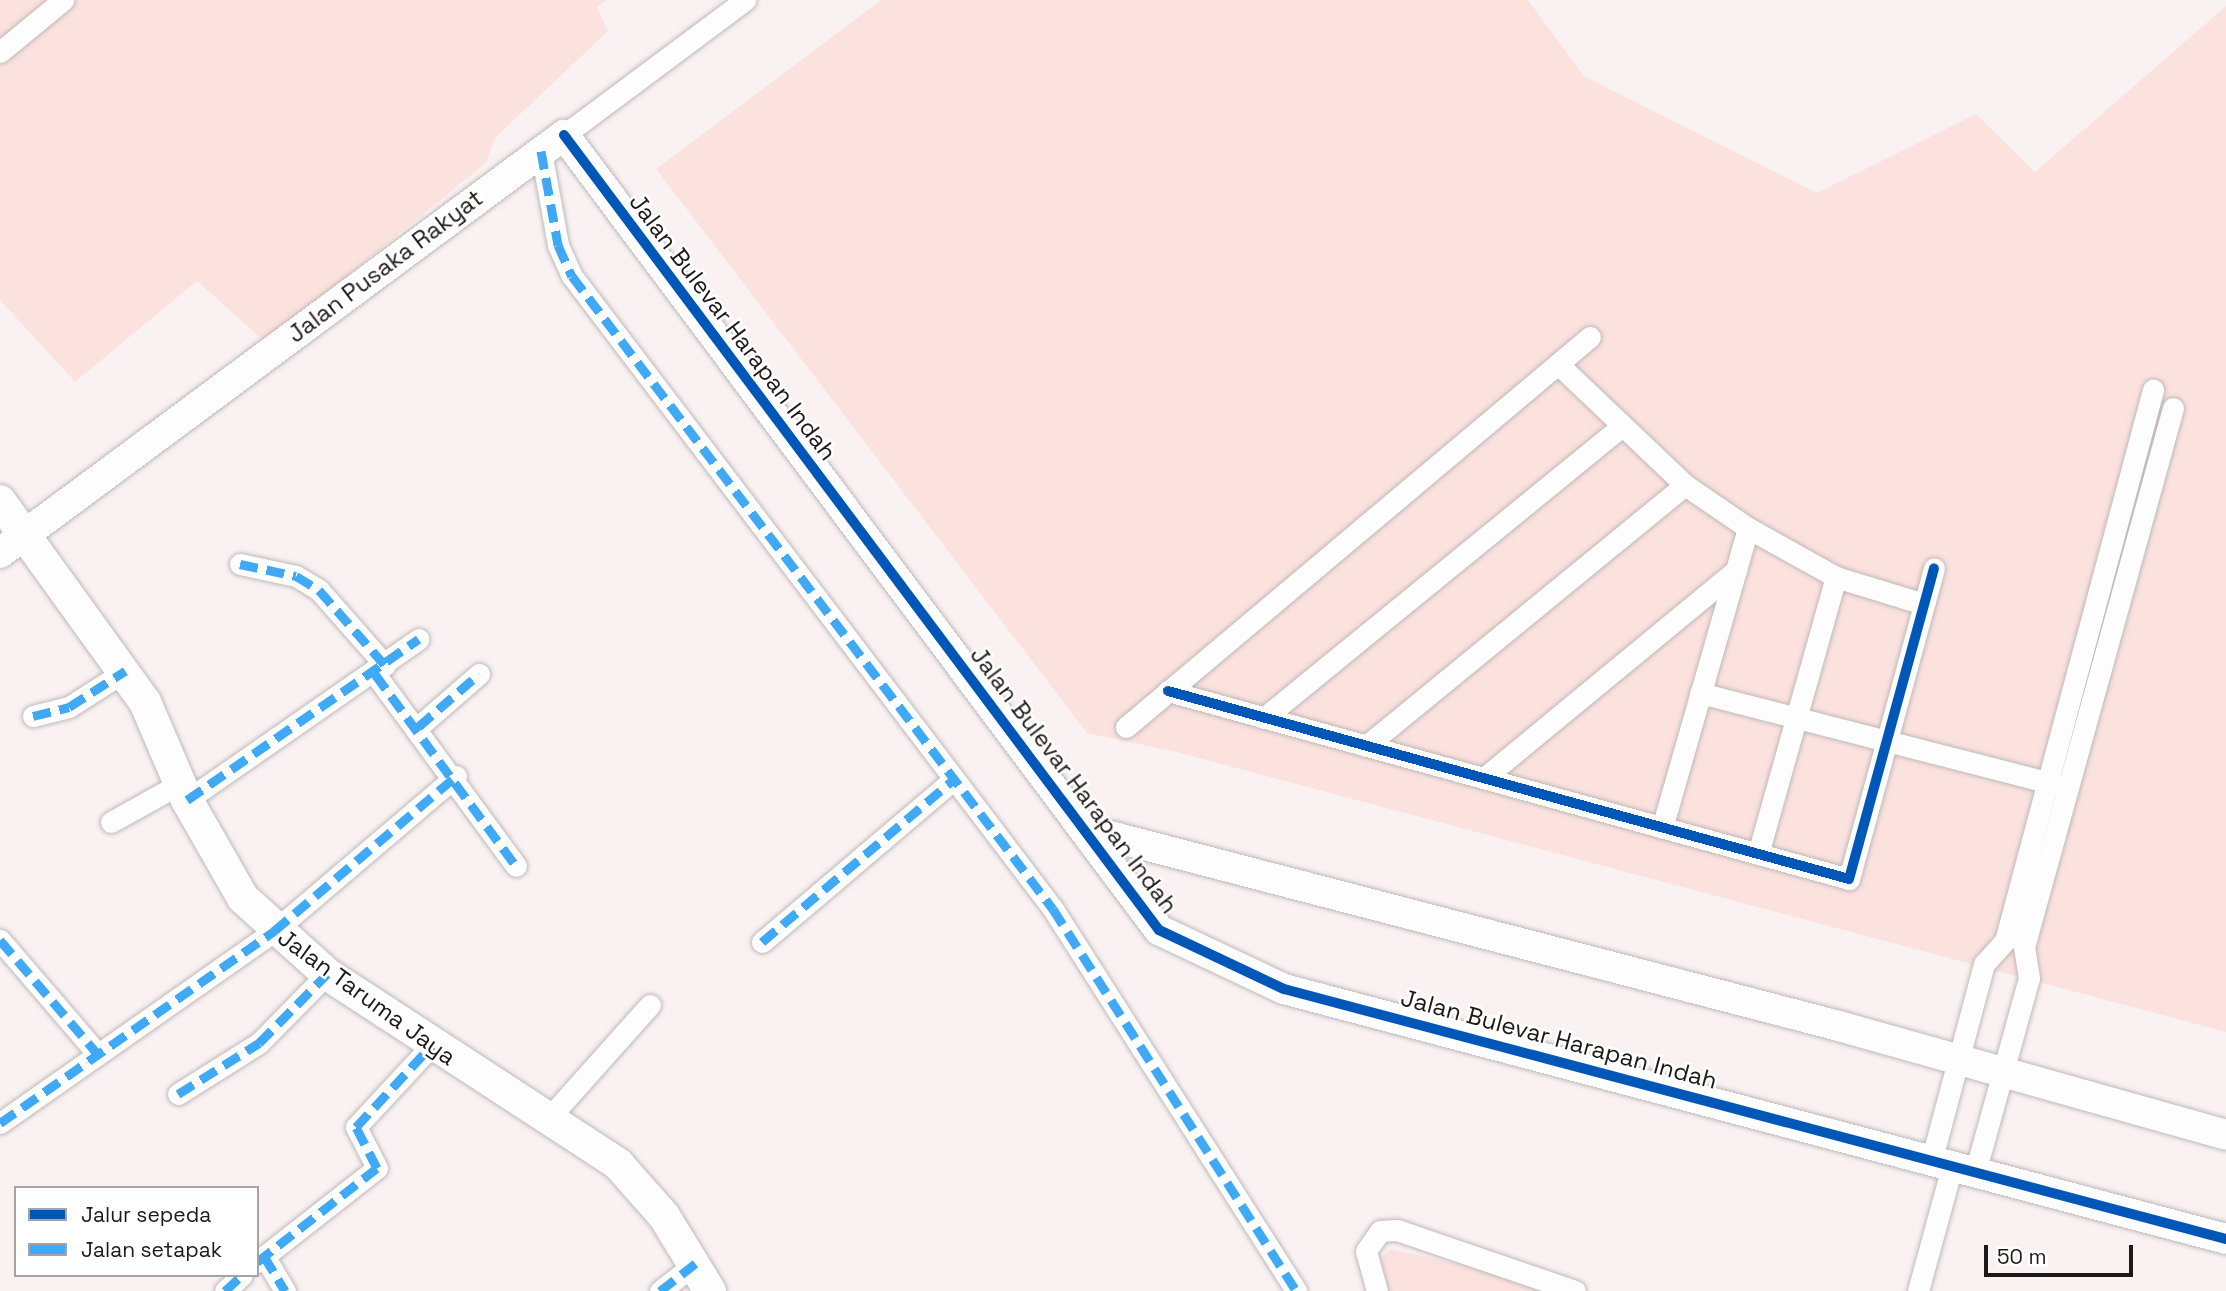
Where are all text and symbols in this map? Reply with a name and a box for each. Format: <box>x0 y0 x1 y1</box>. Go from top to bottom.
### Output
street label: Jalan Pusaka Rakyat <box>282 183 488 349</box>
street label: Jalan Bulevar Harapan Indah <box>623 188 843 466</box>
street label: Jalan Bulevar Harapan Indah <box>964 641 1184 919</box>
street label: Jalan Taruma Jaya <box>272 923 462 1071</box>
street label: Jalan Bulevar Harapan Indah <box>1398 983 1720 1095</box>
legend <box>14 1186 259 1277</box>
text: Jalur sepeda <box>81 1201 211 1228</box>
scale bar <box>1988 1232 2137 1276</box>
text: Jalan setapak <box>81 1236 222 1263</box>
text: 50 m <box>1997 1243 2047 1270</box>

